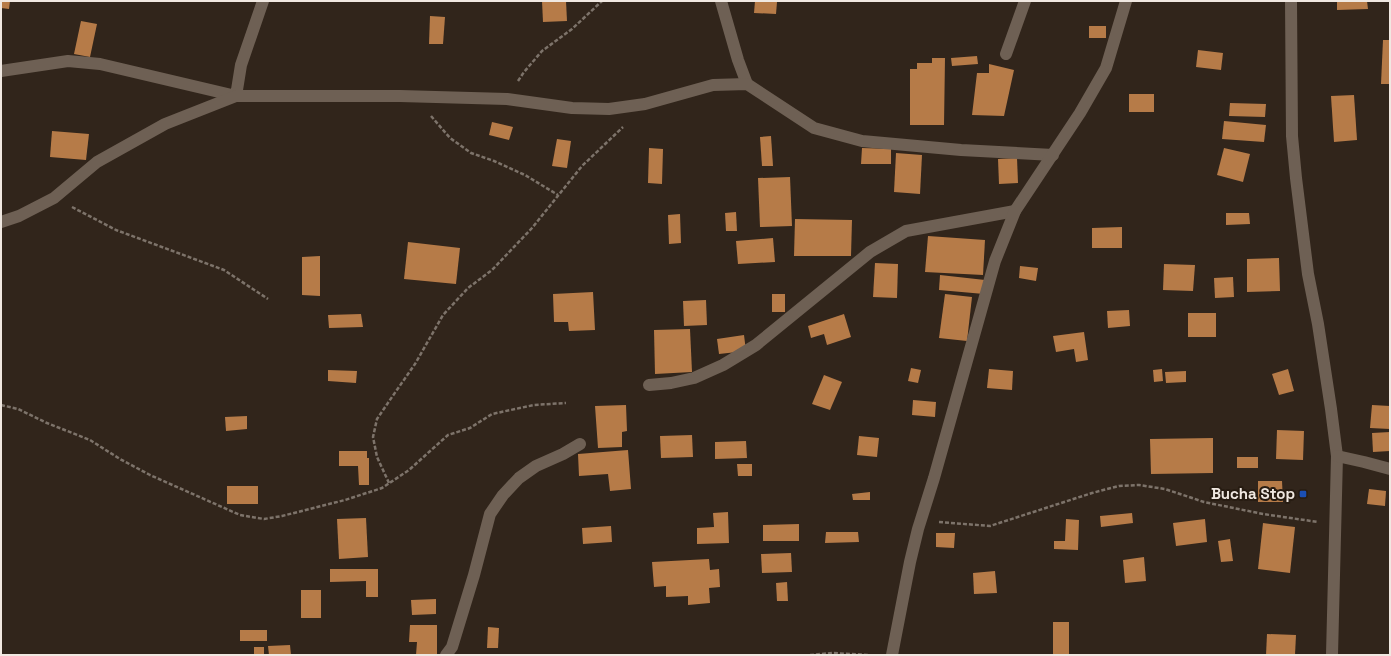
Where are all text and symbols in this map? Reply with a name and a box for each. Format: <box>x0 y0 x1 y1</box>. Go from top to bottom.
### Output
place label: Bucha Stop <box>1211 484 1295 503</box>
marker: Bucha Stop <box>1298 489 1308 499</box>

